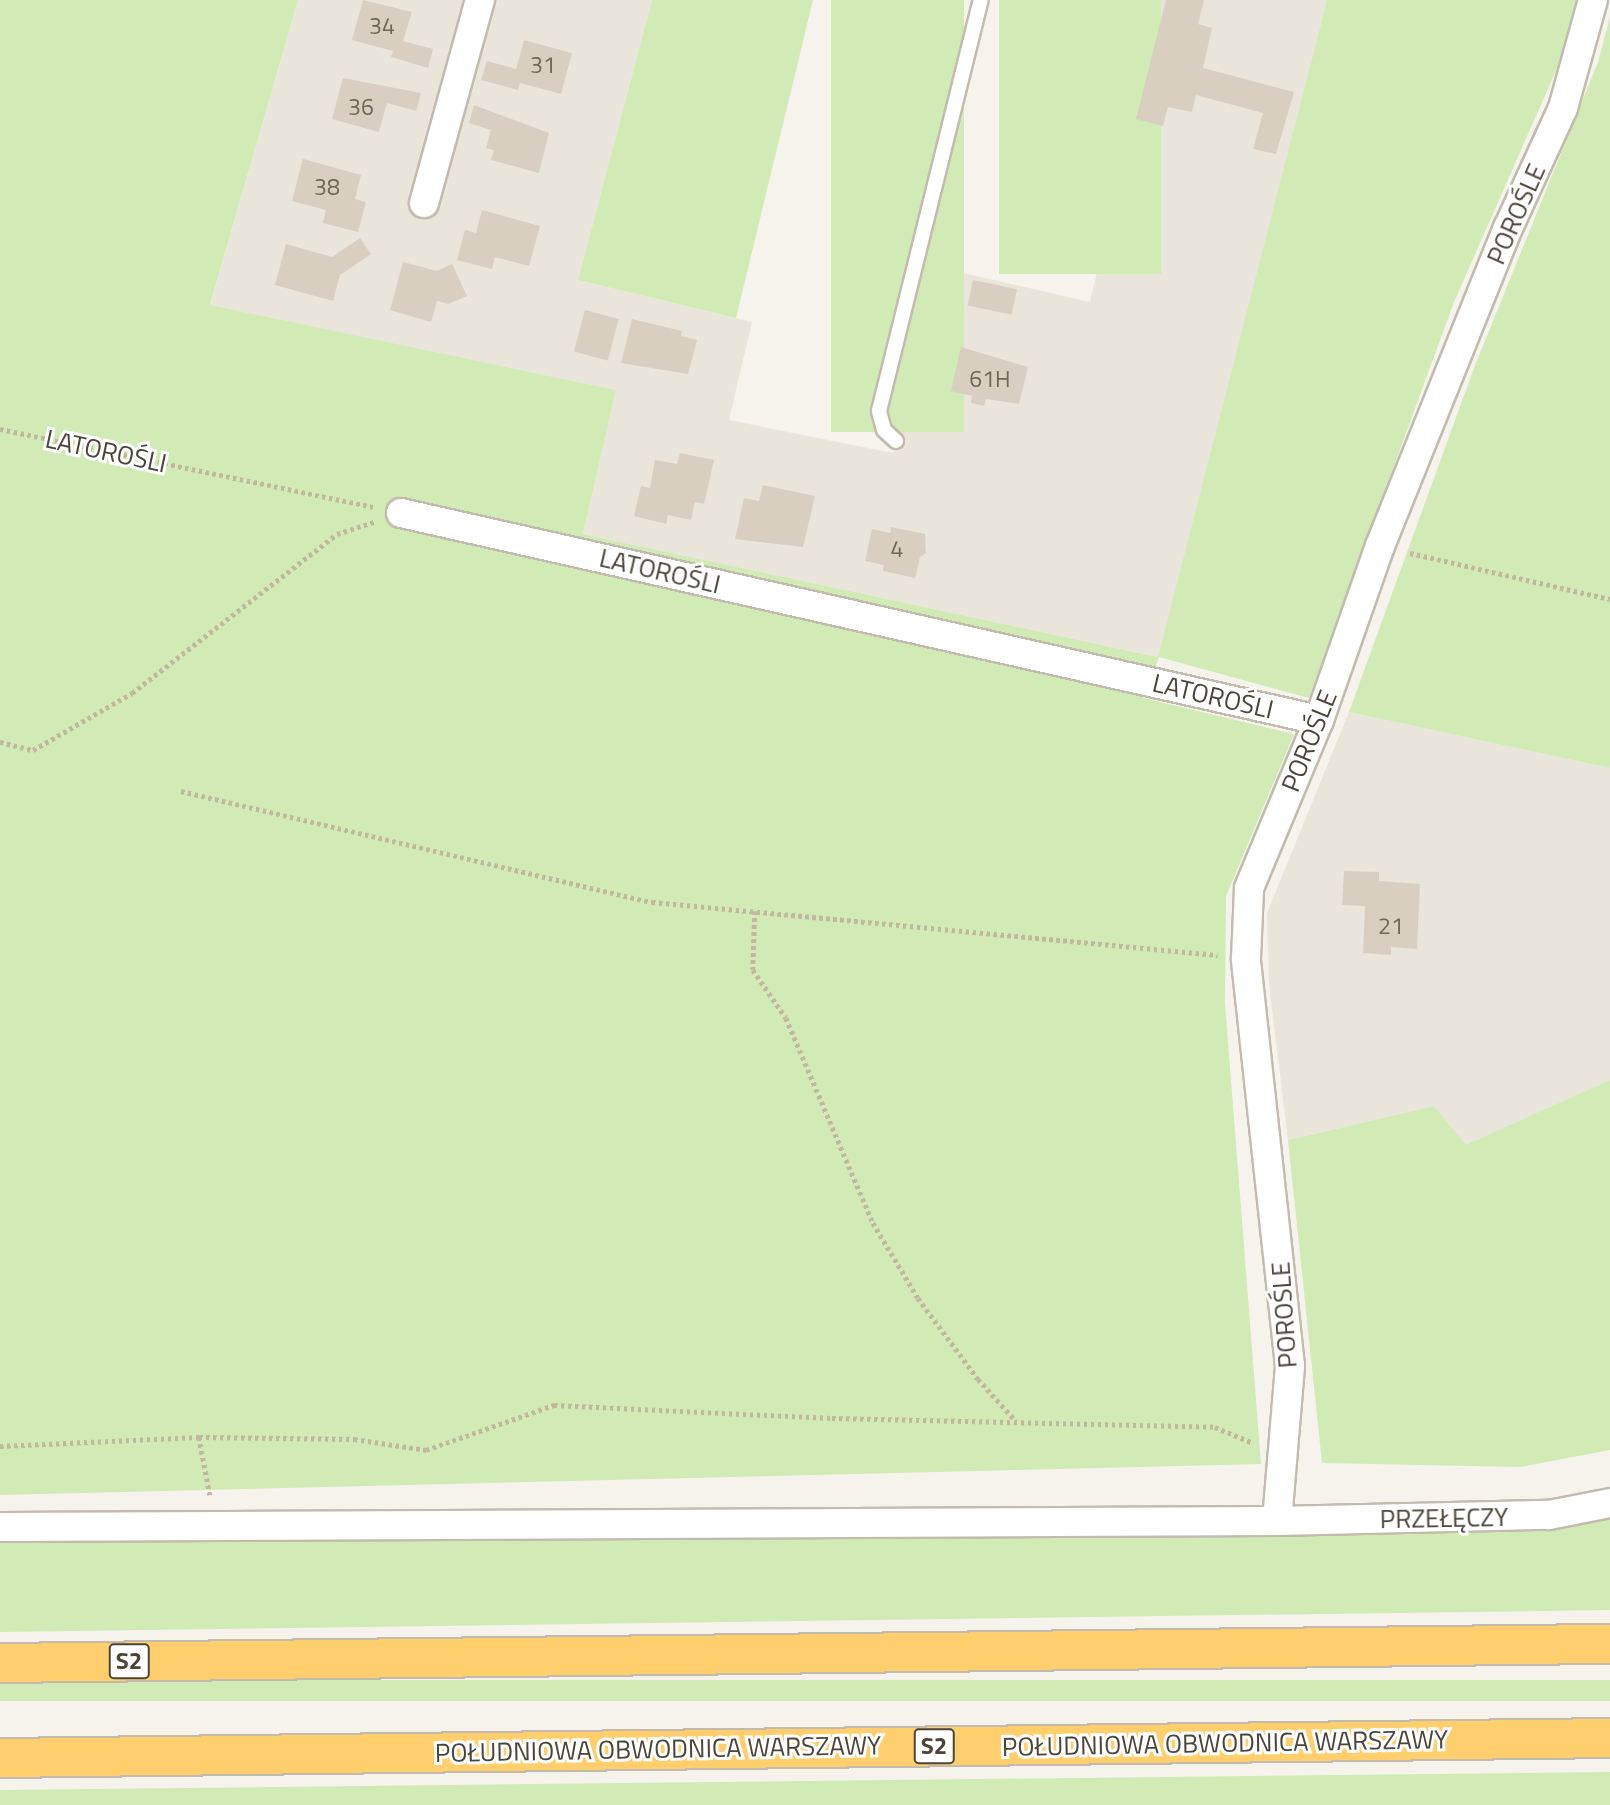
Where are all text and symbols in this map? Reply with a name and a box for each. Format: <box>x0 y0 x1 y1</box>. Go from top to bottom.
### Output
house number: 34 <box>369 12 395 40</box>
house number: 31 <box>530 51 556 79</box>
house number: 36 <box>348 93 374 121</box>
street label: POROŚLE <box>1480 159 1552 269</box>
house number: 38 <box>314 173 340 201</box>
house number: 61H <box>969 365 1011 393</box>
street label: LATOROŚLI <box>43 423 169 479</box>
house number: 4 <box>891 535 903 563</box>
street label: LATOROŚLI <box>596 542 724 600</box>
street label: LATOROŚLI <box>1149 667 1277 725</box>
street label: POROŚLE <box>1275 686 1343 796</box>
house number: 21 <box>1378 912 1404 940</box>
street label: POROŚLE <box>1265 1261 1303 1369</box>
street label: PRZEŁĘCZY <box>1379 1501 1509 1535</box>
road number: S2 <box>108 1640 150 1681</box>
street label: POŁUDNIOWA OBWODNICA WARSZAWY <box>1002 1724 1448 1762</box>
road number: S2 <box>913 1726 955 1766</box>
street label: POŁUDNIOWA OBWODNICA WARSZAWY <box>435 1730 881 1768</box>

